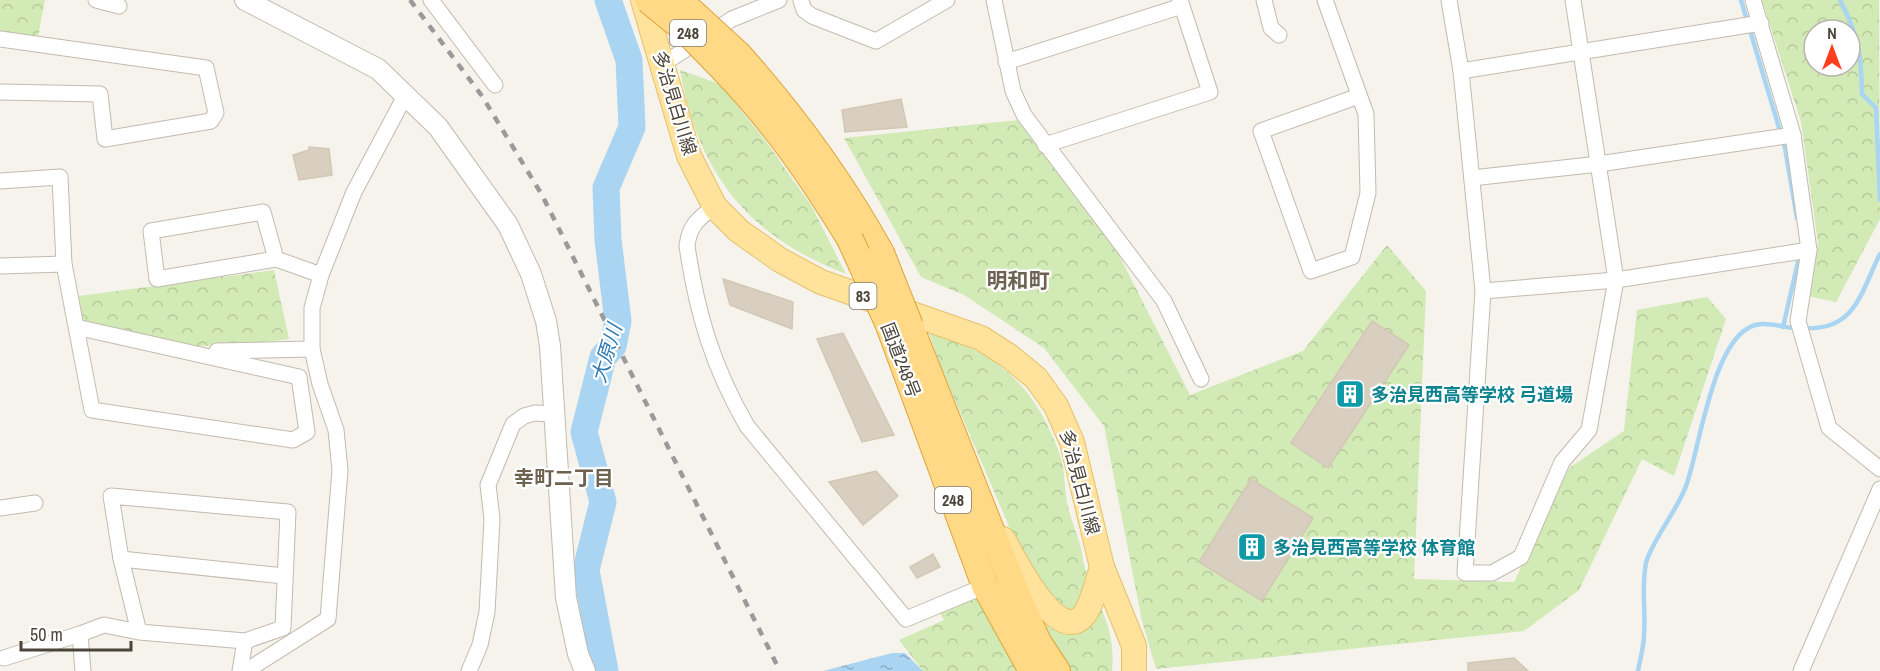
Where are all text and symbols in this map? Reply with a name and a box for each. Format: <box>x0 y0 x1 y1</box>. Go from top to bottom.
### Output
north arrow <box>1802 18 1862 78</box>
road number: 248 <box>670 20 706 46</box>
text: N <box>1827 22 1837 44</box>
street label: 多治見白川線 <box>647 48 703 158</box>
district label: 明和町 <box>987 266 1050 295</box>
road number: 83 <box>850 283 876 309</box>
water label: 大原川 <box>584 318 628 386</box>
street label: 国道248号 <box>875 319 927 401</box>
building icon: 多治見西高等学校 弓道場 <box>1334 378 1366 410</box>
place label: 多治見西高等学校 弓道場 <box>1371 382 1573 407</box>
street label: 多治見白川線 <box>1054 427 1106 537</box>
district label: 幸町二丁目 <box>514 464 614 491</box>
road number: 248 <box>935 487 971 513</box>
building icon: 多治見西高等学校 体育館 <box>1236 531 1268 563</box>
place label: 多治見西高等学校 体育館 <box>1273 535 1475 560</box>
scale bar <box>21 614 130 652</box>
text: 50 m <box>30 622 63 647</box>

